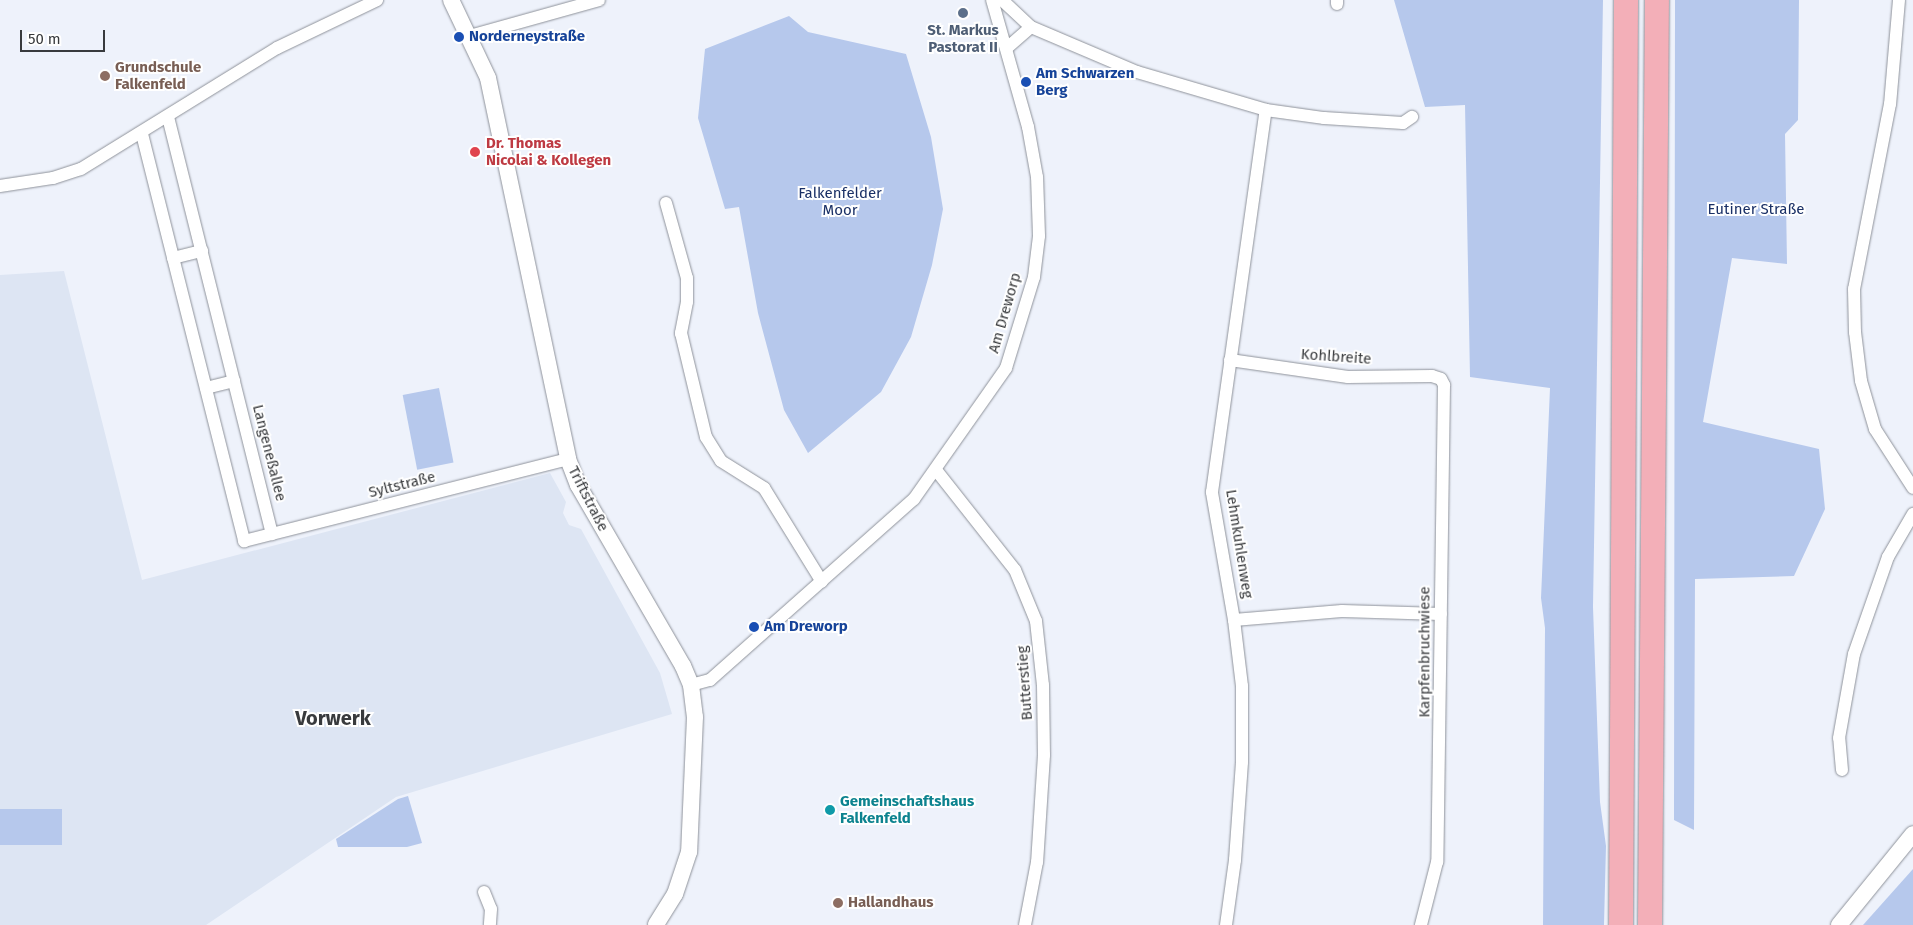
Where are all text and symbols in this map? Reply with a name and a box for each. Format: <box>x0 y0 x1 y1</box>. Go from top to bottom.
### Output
marker: St. Markus Pastorat II <box>957 7 969 19</box>
scale bar <box>22 20 108 52</box>
place label: St. Markus Pastorat II <box>927 21 999 56</box>
place label: Norderneystraße <box>469 28 585 46</box>
text: 50 m <box>28 30 61 48</box>
marker: Norderneystraße <box>453 31 465 43</box>
place label: Grundschule Falkenfeld <box>115 58 201 93</box>
place label: Am Schwarzen Berg <box>1036 64 1134 99</box>
marker: Grundschule Falkenfeld <box>99 70 111 82</box>
marker: Am Schwarzen Berg <box>1020 76 1032 88</box>
place label: Dr. Thomas Nicolai & Kollegen <box>486 134 611 169</box>
marker: Dr. Thomas Nicolai & Kollegen <box>468 145 482 159</box>
park label: Falkenfelder Moor <box>798 184 882 219</box>
park label: Eutiner Straße <box>1708 201 1804 219</box>
street label: Am Dreworp <box>985 271 1025 355</box>
street label: Kohlbreite <box>1300 346 1372 368</box>
street label: Langeneßallee <box>248 403 290 503</box>
street label: Triftstraße <box>564 463 612 535</box>
street label: Syltstraße <box>367 468 437 502</box>
street label: Lehmkuhlenweg <box>1222 488 1256 600</box>
street label: Karpfenbruchwiese <box>1416 586 1434 718</box>
place label: Am Dreworp <box>764 618 848 636</box>
marker: Am Dreworp <box>748 621 760 633</box>
street label: Butterstieg <box>1013 645 1037 721</box>
district label: Vorwerk <box>295 706 371 730</box>
place label: Gemeinschaftshaus Falkenfeld <box>840 792 974 827</box>
marker: Gemeinschaftshaus Falkenfeld <box>824 804 836 816</box>
place label: Hallandhaus <box>848 894 933 912</box>
marker: Hallandhaus <box>832 897 844 909</box>

